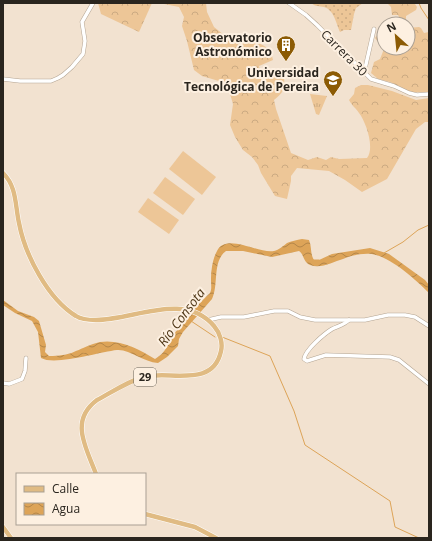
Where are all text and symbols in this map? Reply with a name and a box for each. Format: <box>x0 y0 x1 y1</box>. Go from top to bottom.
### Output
north arrow <box>376 16 416 56</box>
text: N <box>384 18 399 35</box>
street label: Carrera 30 <box>317 26 371 80</box>
place label: Observatorio Astronómico <box>193 29 272 60</box>
building icon: Observatorio Astronómico <box>275 34 297 62</box>
place label: Universidad Tecnológica de Pereira <box>184 64 319 95</box>
school or university icon: Universidad Tecnológica de Pereira <box>322 69 344 97</box>
water label: Río Consota <box>153 284 209 350</box>
road number: 29 <box>134 368 156 386</box>
legend <box>16 473 146 525</box>
text: Calle <box>52 480 79 497</box>
text: Agua <box>52 500 80 517</box>

